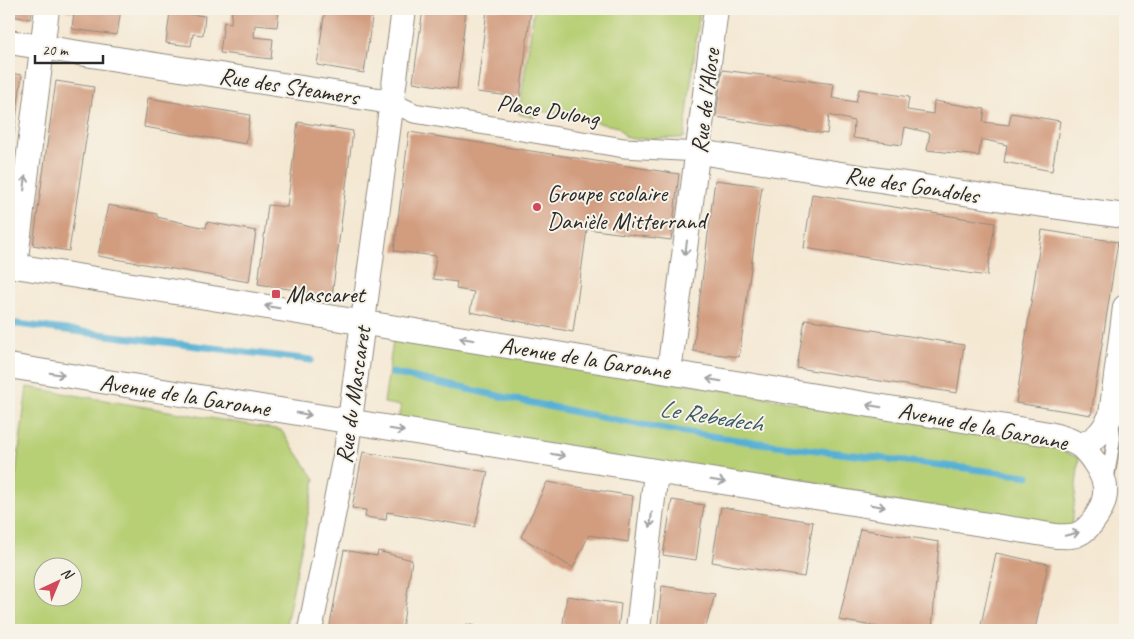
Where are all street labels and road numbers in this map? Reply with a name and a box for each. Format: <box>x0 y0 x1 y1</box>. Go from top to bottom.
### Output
street label: Rue de l'Alose <box>684 45 727 155</box>
street label: Rue des Steamers <box>217 60 363 112</box>
street label: Place Dulong <box>495 87 603 133</box>
street label: Rue des Gondoles <box>843 160 983 211</box>
street label: Rue du Mascaret <box>329 323 378 465</box>
street label: Avenue de la Garonne <box>498 330 674 387</box>
street label: Avenue de la Garonne <box>98 367 274 424</box>
street label: Avenue de la Garonne <box>896 395 1072 458</box>

